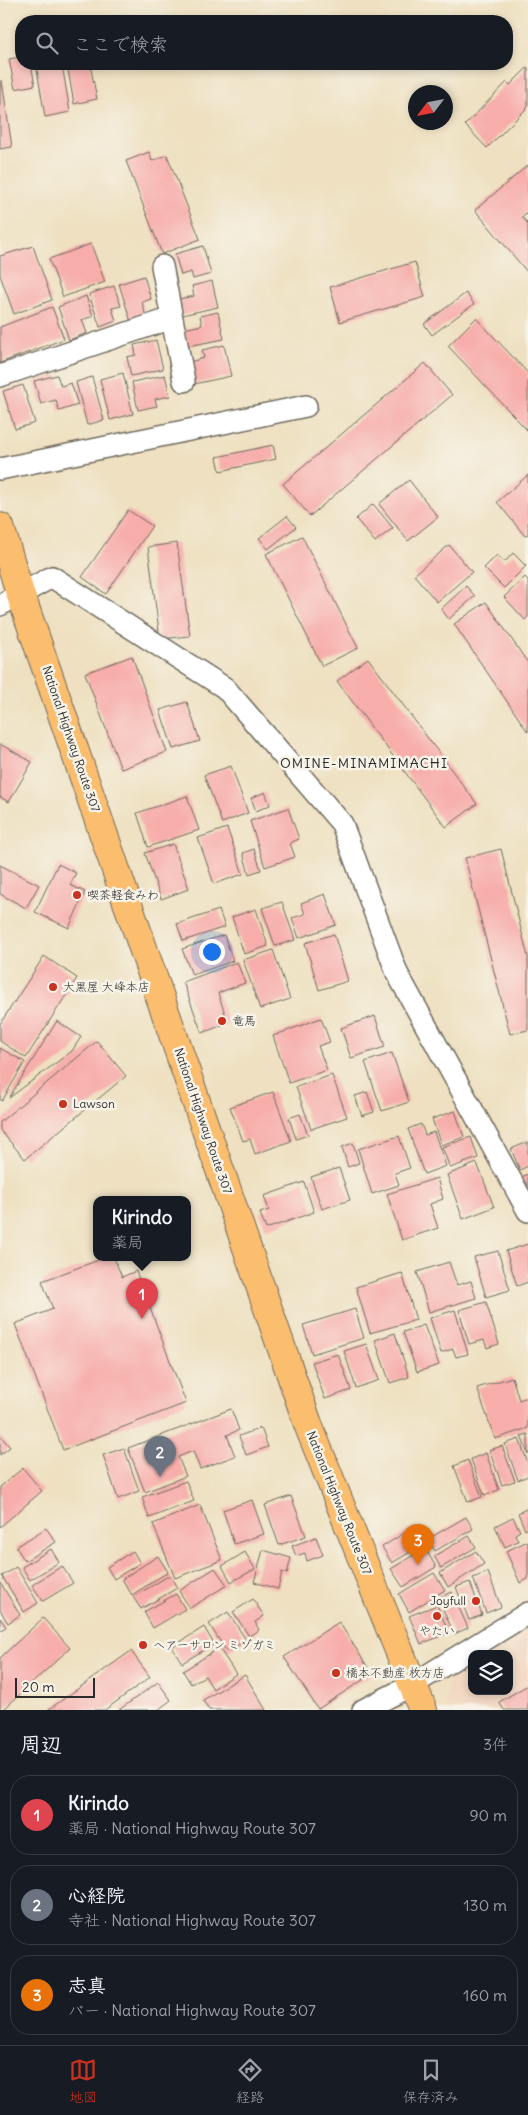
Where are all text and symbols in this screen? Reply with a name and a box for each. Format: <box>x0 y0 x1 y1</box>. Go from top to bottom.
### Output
search box <box>15 15 513 70</box>
icon: search <box>33 29 61 57</box>
text: ここで検索 <box>73 32 168 56</box>
north arrow <box>408 85 453 130</box>
street label: National Highway Route 307 <box>39 664 104 814</box>
district label: OMINE-MINAMIMACHI <box>280 754 448 772</box>
place label: 喫茶軽食みわ <box>87 887 159 902</box>
marker: 喫茶軽食みわ <box>71 889 83 901</box>
your location <box>199 939 225 965</box>
place label: 大黒屋 大峰本店 <box>63 979 150 994</box>
marker: 大黒屋 大峰本店 <box>47 981 59 993</box>
place label: 竜馬 <box>232 1013 256 1028</box>
marker: 竜馬 <box>216 1015 228 1027</box>
street label: National Highway Route 307 <box>171 1046 236 1196</box>
place label: Lawson <box>73 1096 115 1111</box>
marker: Lawson <box>57 1098 69 1110</box>
popup <box>93 1196 191 1261</box>
text: Kirindo <box>112 1205 172 1229</box>
text: 薬局 <box>112 1232 144 1252</box>
pin: 1 <box>126 1278 158 1319</box>
street label: National Highway Route 307 <box>304 1429 375 1577</box>
pin: 2 <box>144 1436 176 1477</box>
pin: 3 <box>402 1524 434 1565</box>
place label: Joyfull <box>430 1593 466 1608</box>
marker: Joyfull <box>470 1595 482 1607</box>
marker: やたい <box>431 1610 443 1622</box>
place label: やたい <box>419 1623 455 1638</box>
place label: ヘアーサロン ミゾガミ <box>153 1637 276 1652</box>
marker: ヘアーサロン ミゾガミ <box>137 1639 149 1651</box>
map controls <box>468 1650 513 1695</box>
button: layers <box>468 1650 513 1695</box>
place label: 橋本不動産 枚方店 <box>346 1665 445 1680</box>
marker: 橋本不動産 枚方店 <box>330 1667 342 1679</box>
scale bar <box>15 1675 95 1698</box>
text: 20 m <box>22 1678 55 1696</box>
text: 周辺 <box>20 1731 62 1758</box>
text: 3件 <box>483 1734 508 1754</box>
text: Kirindo <box>68 1791 129 1815</box>
text: 1 <box>34 1805 40 1825</box>
text: 90 m <box>469 1805 507 1825</box>
text: 薬局 · National Highway Route 307 <box>68 1818 316 1838</box>
text: 心経院 <box>68 1883 125 1907</box>
text: 2 <box>33 1895 41 1915</box>
text: 130 m <box>463 1895 507 1915</box>
text: 寺社 · National Highway Route 307 <box>68 1910 316 1930</box>
text: 志真 <box>68 1973 106 1997</box>
text: 3 <box>32 1985 42 2005</box>
text: 160 m <box>463 1985 507 2005</box>
text: バー · National Highway Route 307 <box>68 2000 316 2020</box>
tab: 地図 <box>69 2056 97 2106</box>
tab: 経路 <box>236 2056 264 2106</box>
tab: 保存済み <box>403 2056 459 2106</box>

